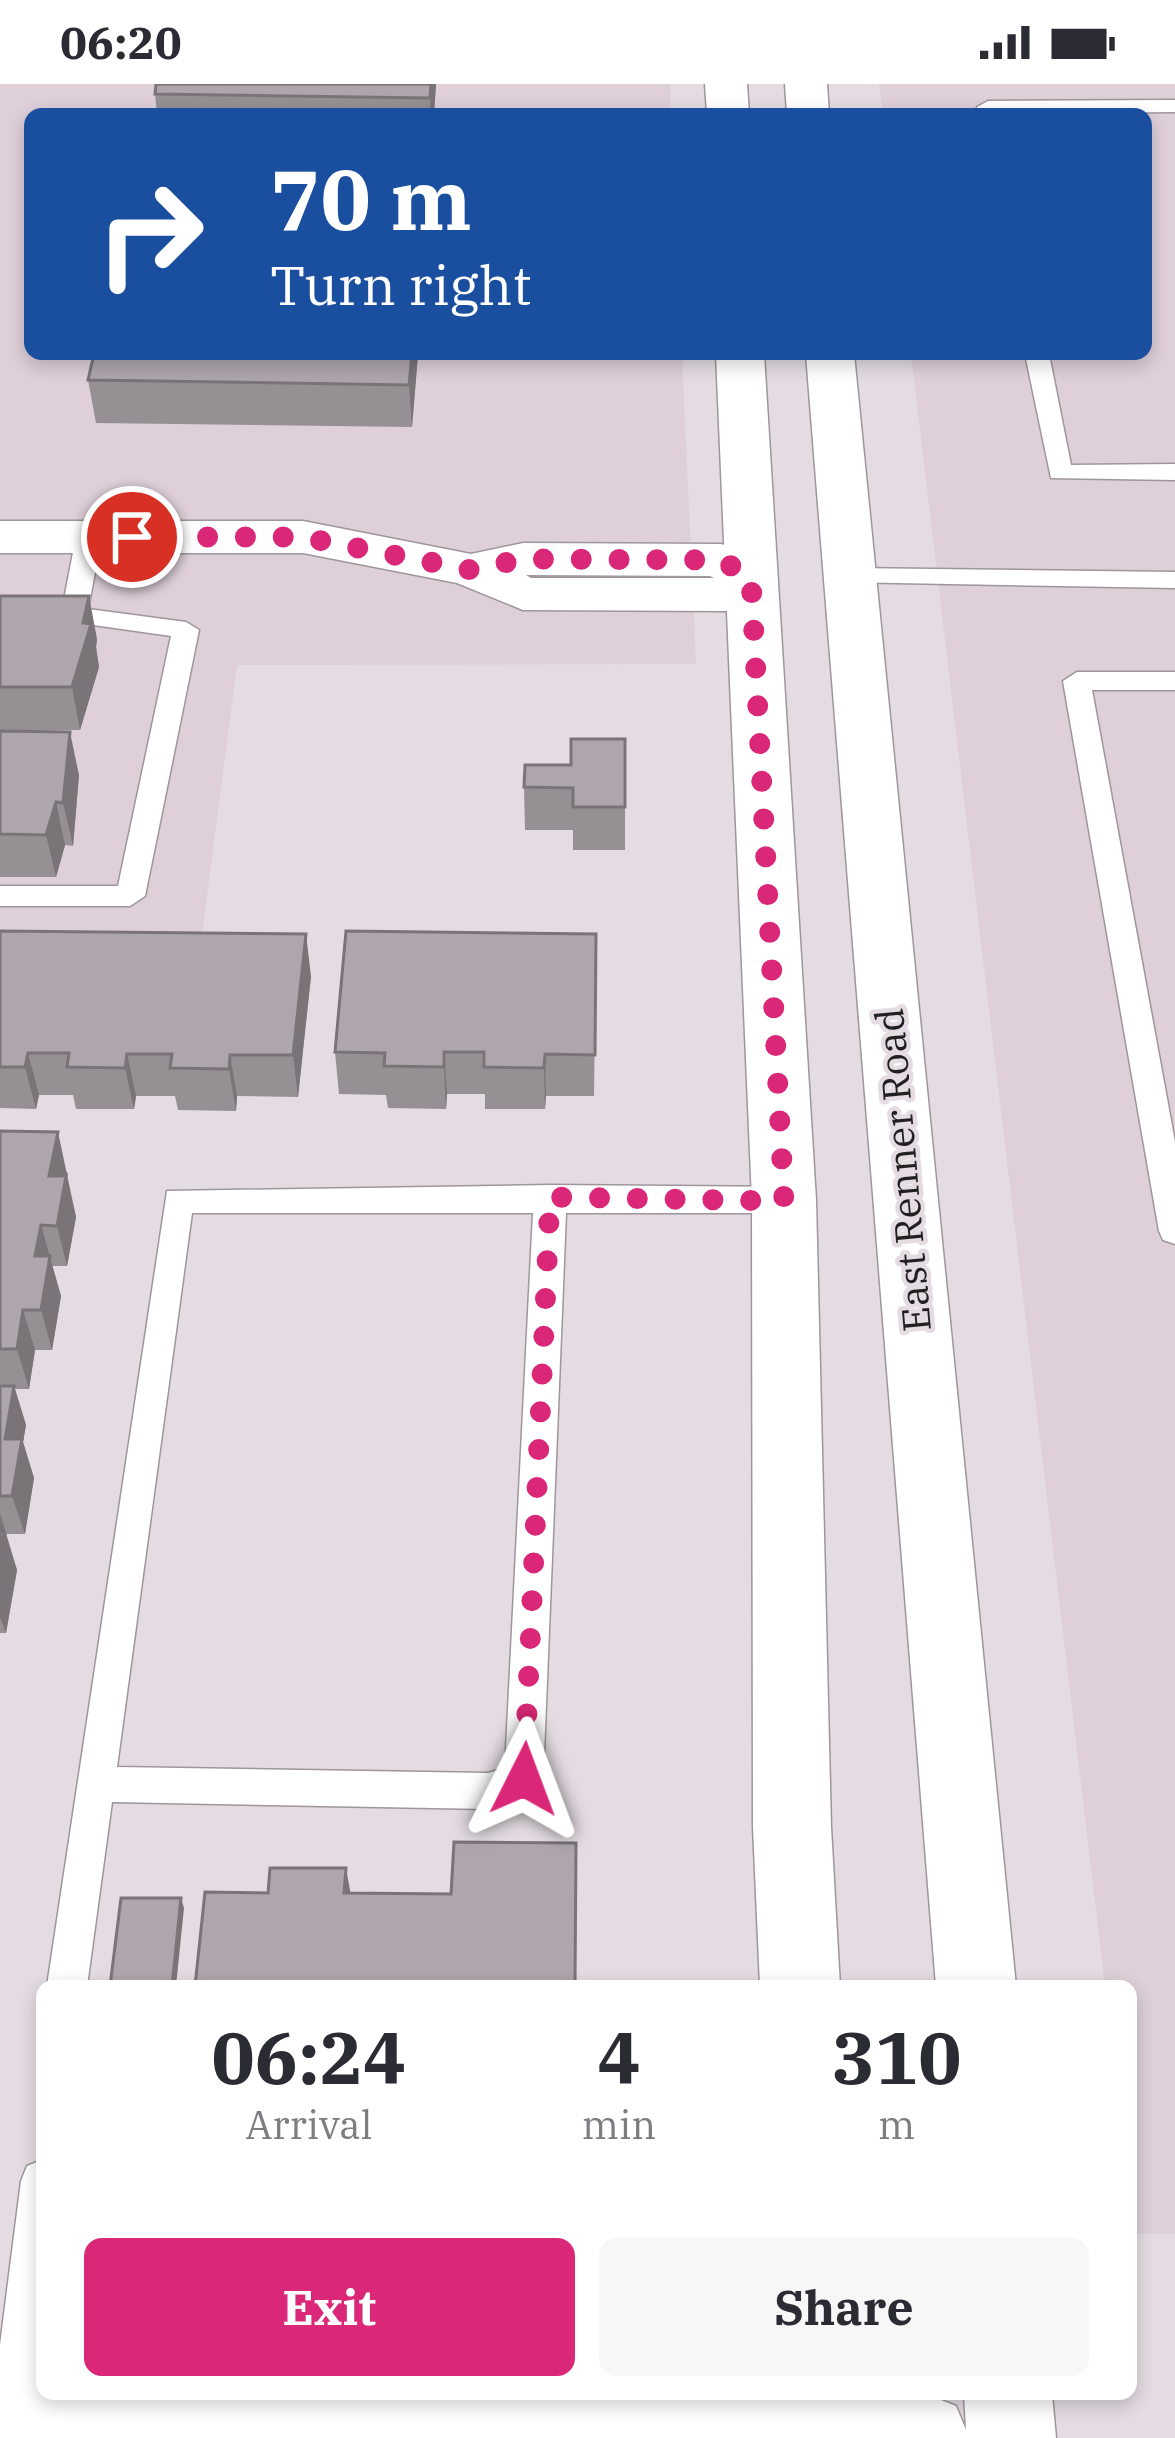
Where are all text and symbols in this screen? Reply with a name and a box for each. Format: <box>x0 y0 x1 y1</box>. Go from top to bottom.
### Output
text: 06:20 <box>60 13 182 71</box>
text: 70 m <box>270 144 472 253</box>
icon: right <box>72 156 228 312</box>
text: Turn right <box>270 250 532 320</box>
pin <box>81 486 183 588</box>
icon: arrive <box>99 504 165 570</box>
street label: East Renner Road <box>863 1006 942 1334</box>
position arrow <box>461 1716 587 1842</box>
text: 06:24 <box>212 2010 406 2104</box>
text: 4 <box>597 2010 641 2104</box>
text: 310 <box>832 2010 961 2104</box>
text: Arrival <box>245 2099 372 2150</box>
text: min <box>582 2099 656 2150</box>
text: m <box>878 2099 915 2150</box>
button: Exit <box>84 2238 575 2376</box>
button: Share <box>599 2238 1089 2376</box>

